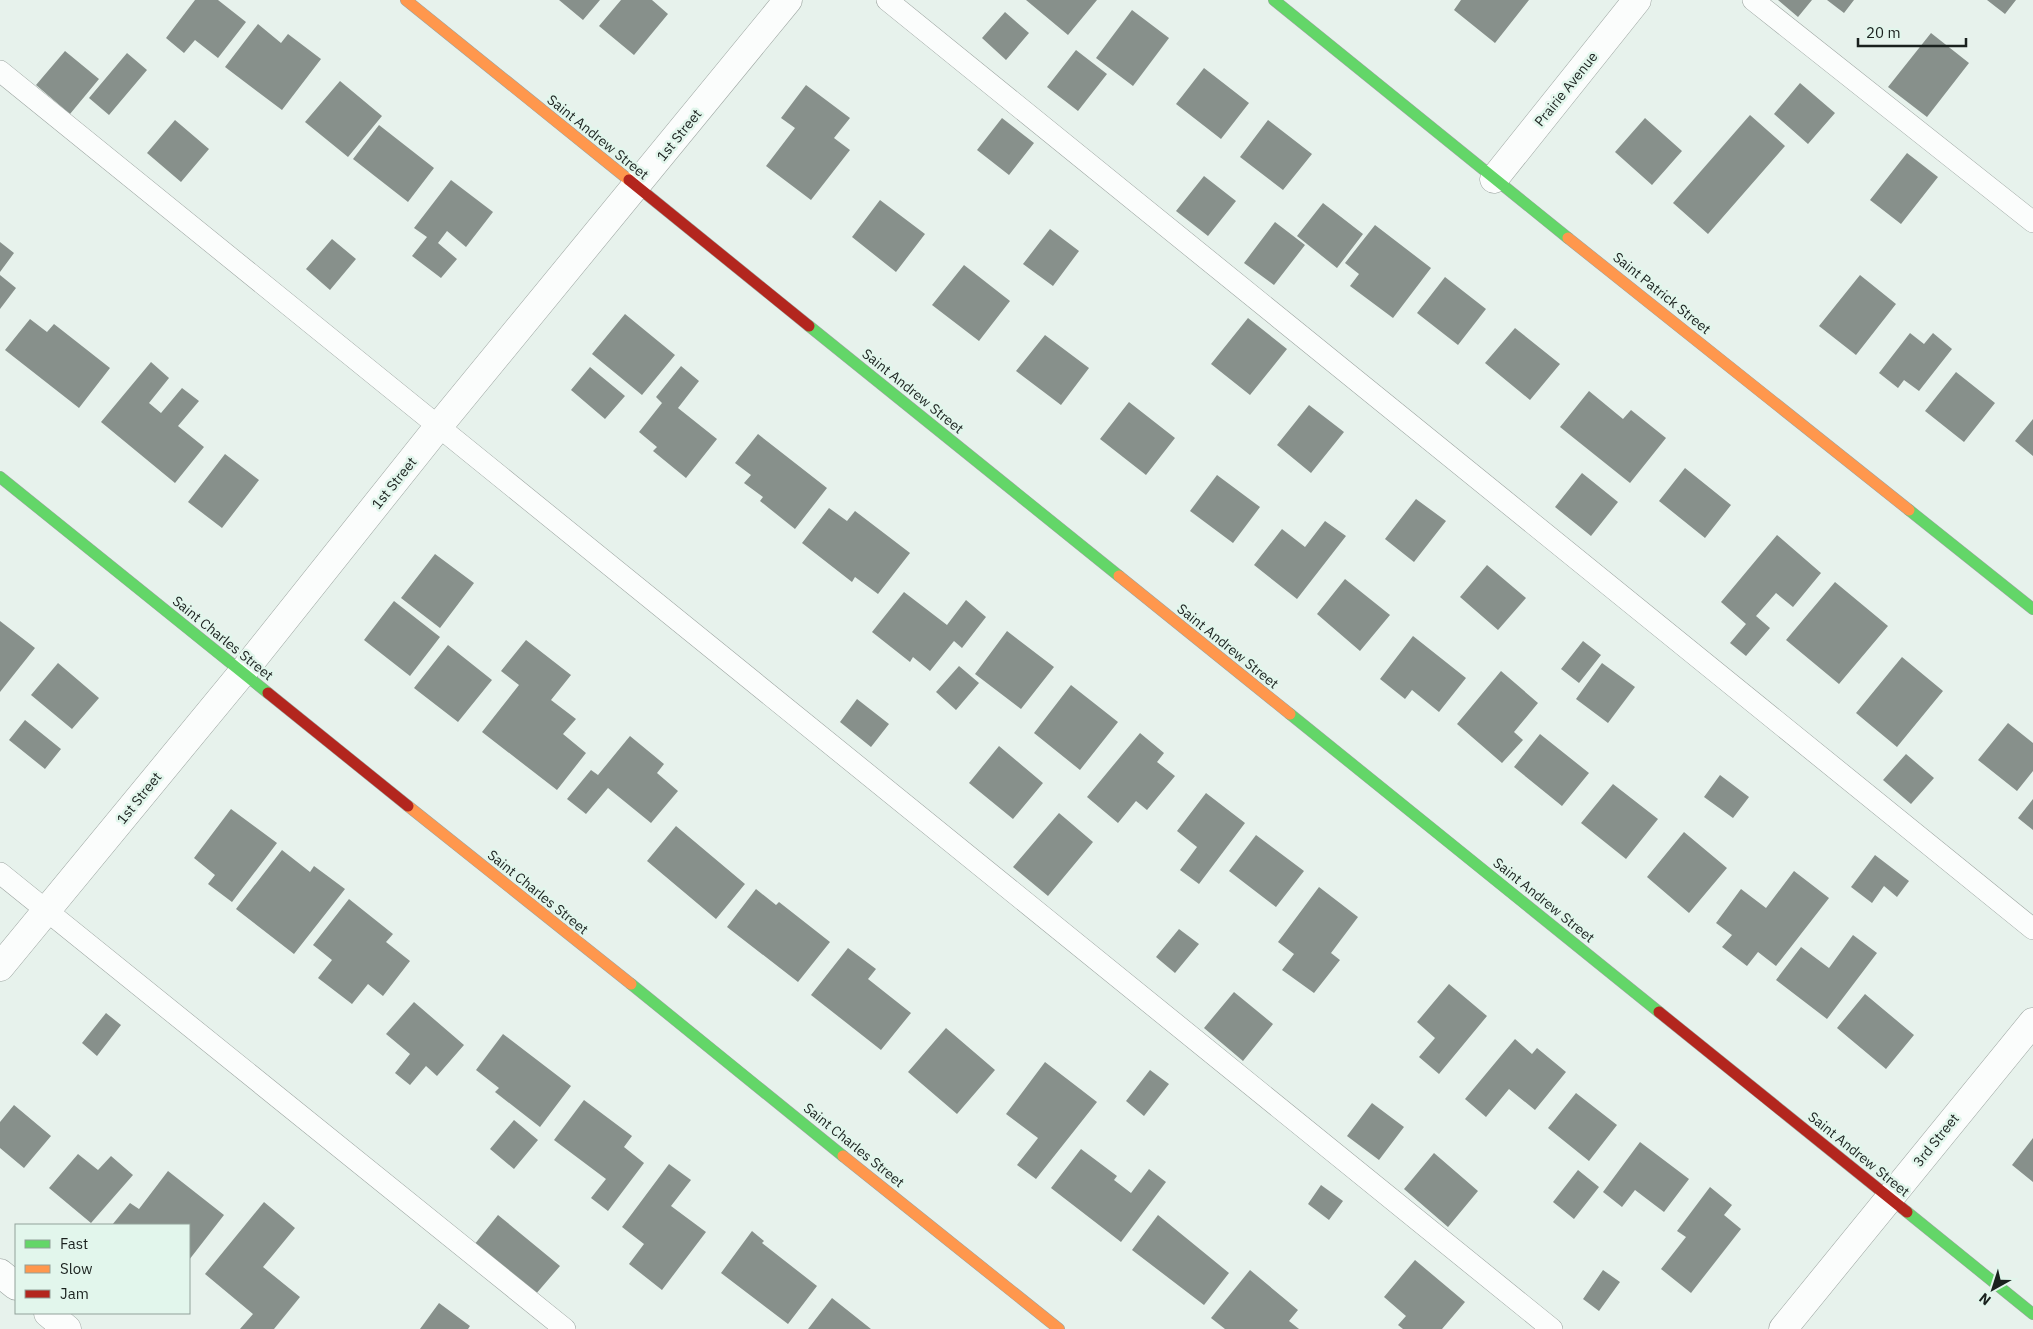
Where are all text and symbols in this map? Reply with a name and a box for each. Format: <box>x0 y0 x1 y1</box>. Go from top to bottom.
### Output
scale bar <box>1858 15 1966 47</box>
text: 20 m <box>1866 23 1901 42</box>
street label: Prairie Avenue <box>1530 48 1602 130</box>
street label: Saint Andrew Street <box>544 91 652 184</box>
street label: 1st Street <box>653 105 705 165</box>
street label: Saint Patrick Street <box>1609 248 1715 338</box>
street label: Saint Andrew Street <box>859 345 967 438</box>
street label: 1st Street <box>368 453 420 513</box>
street label: Saint Charles Street <box>169 592 277 684</box>
street label: Saint Andrew Street <box>1174 600 1282 693</box>
street label: 1st Street <box>113 768 165 828</box>
street label: Saint Charles Street <box>484 846 592 938</box>
street label: Saint Andrew Street <box>1490 854 1598 947</box>
street label: Saint Charles Street <box>800 1099 908 1191</box>
street label: Saint Andrew Street <box>1805 1108 1913 1201</box>
street label: 3rd Street <box>1909 1110 1963 1170</box>
legend <box>15 1224 190 1314</box>
text: Fast <box>60 1234 88 1253</box>
text: Slow <box>60 1259 93 1278</box>
north arrow <box>1968 1264 2018 1314</box>
text: Jam <box>60 1284 89 1303</box>
text: N <box>1975 1289 1994 1309</box>

